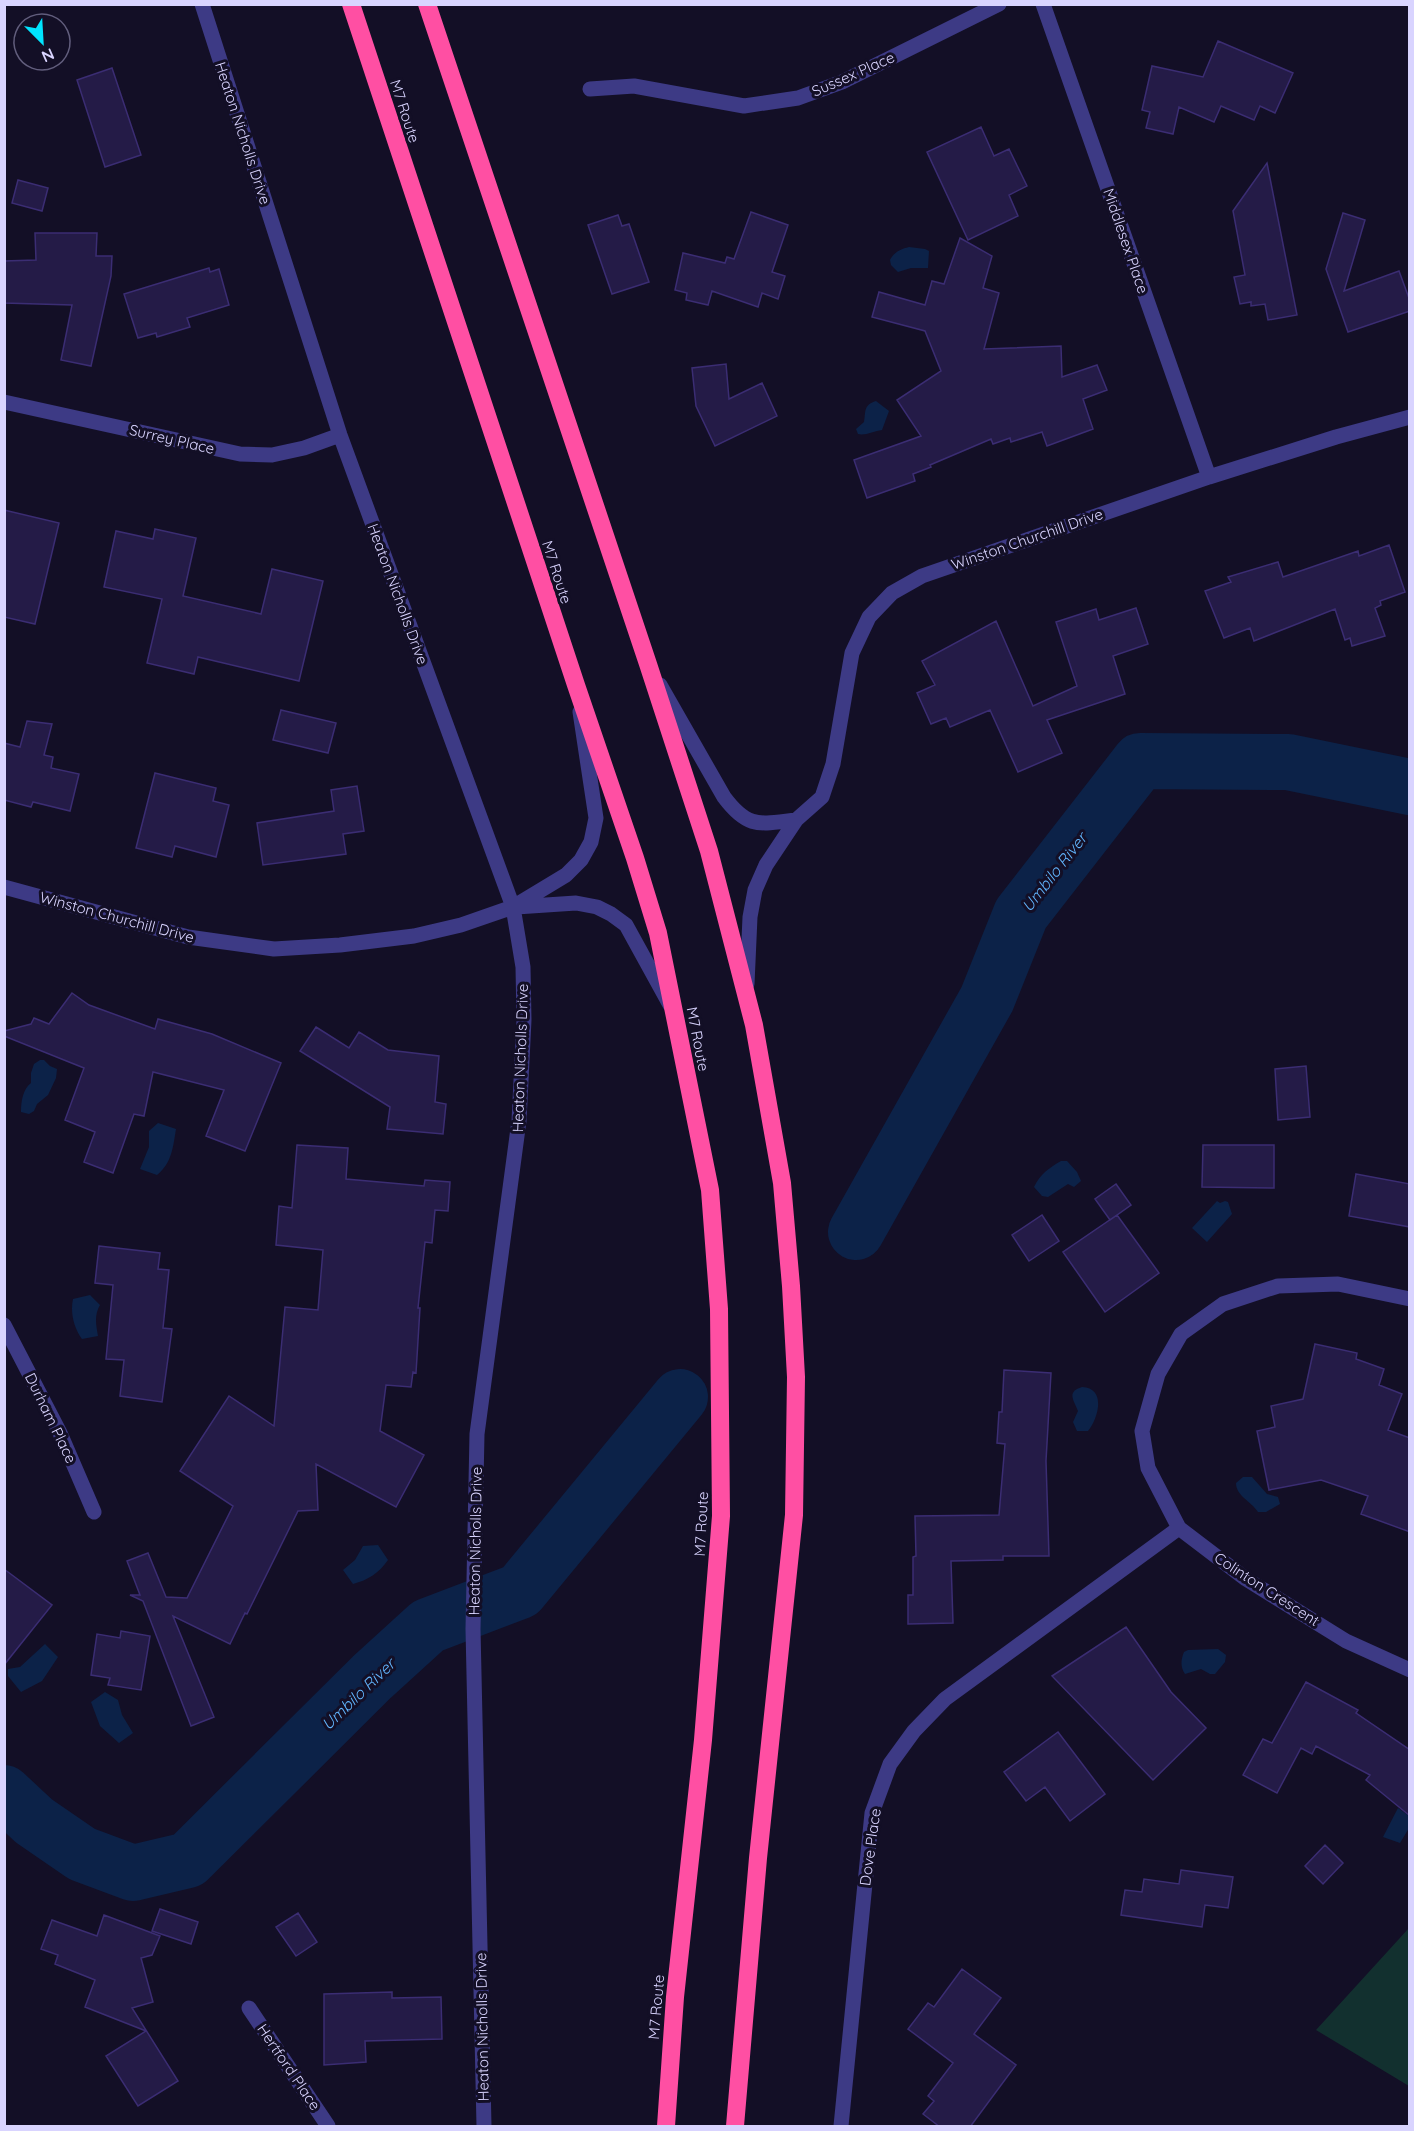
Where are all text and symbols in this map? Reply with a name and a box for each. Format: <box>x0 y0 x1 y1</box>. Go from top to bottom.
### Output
north arrow <box>12 12 72 72</box>
text: N <box>39 44 58 67</box>
street label: Sussex Place <box>809 47 897 101</box>
street label: Heaton Nicholls Drive <box>211 59 275 207</box>
street label: M7 Route <box>386 77 424 145</box>
street label: Middlesex Place <box>1099 186 1153 296</box>
street label: Surrey Place <box>128 420 216 458</box>
street label: Winston Churchill Drive <box>949 504 1105 574</box>
street label: Heaton Nicholls Drive <box>364 521 432 667</box>
street label: M7 Route <box>538 538 576 606</box>
water label: Umbilo River <box>1017 827 1092 915</box>
street label: Winston Churchill Drive <box>38 887 196 947</box>
street label: Heaton Nicholls Drive <box>508 983 532 1133</box>
street label: M7 Route <box>682 1005 714 1073</box>
street label: Durham Place <box>21 1370 81 1466</box>
street label: Heaton Nicholls Drive <box>464 1466 486 1616</box>
street label: M7 Route <box>690 1491 712 1557</box>
street label: Colinton Crescent <box>1211 1548 1323 1630</box>
water label: Umbilo River <box>317 1653 400 1734</box>
street label: Dove Place <box>855 1807 885 1887</box>
street label: Heaton Nicholls Drive <box>471 1952 493 2102</box>
street label: M7 Route <box>644 1974 668 2040</box>
street label: Hertford Place <box>253 2020 325 2114</box>

